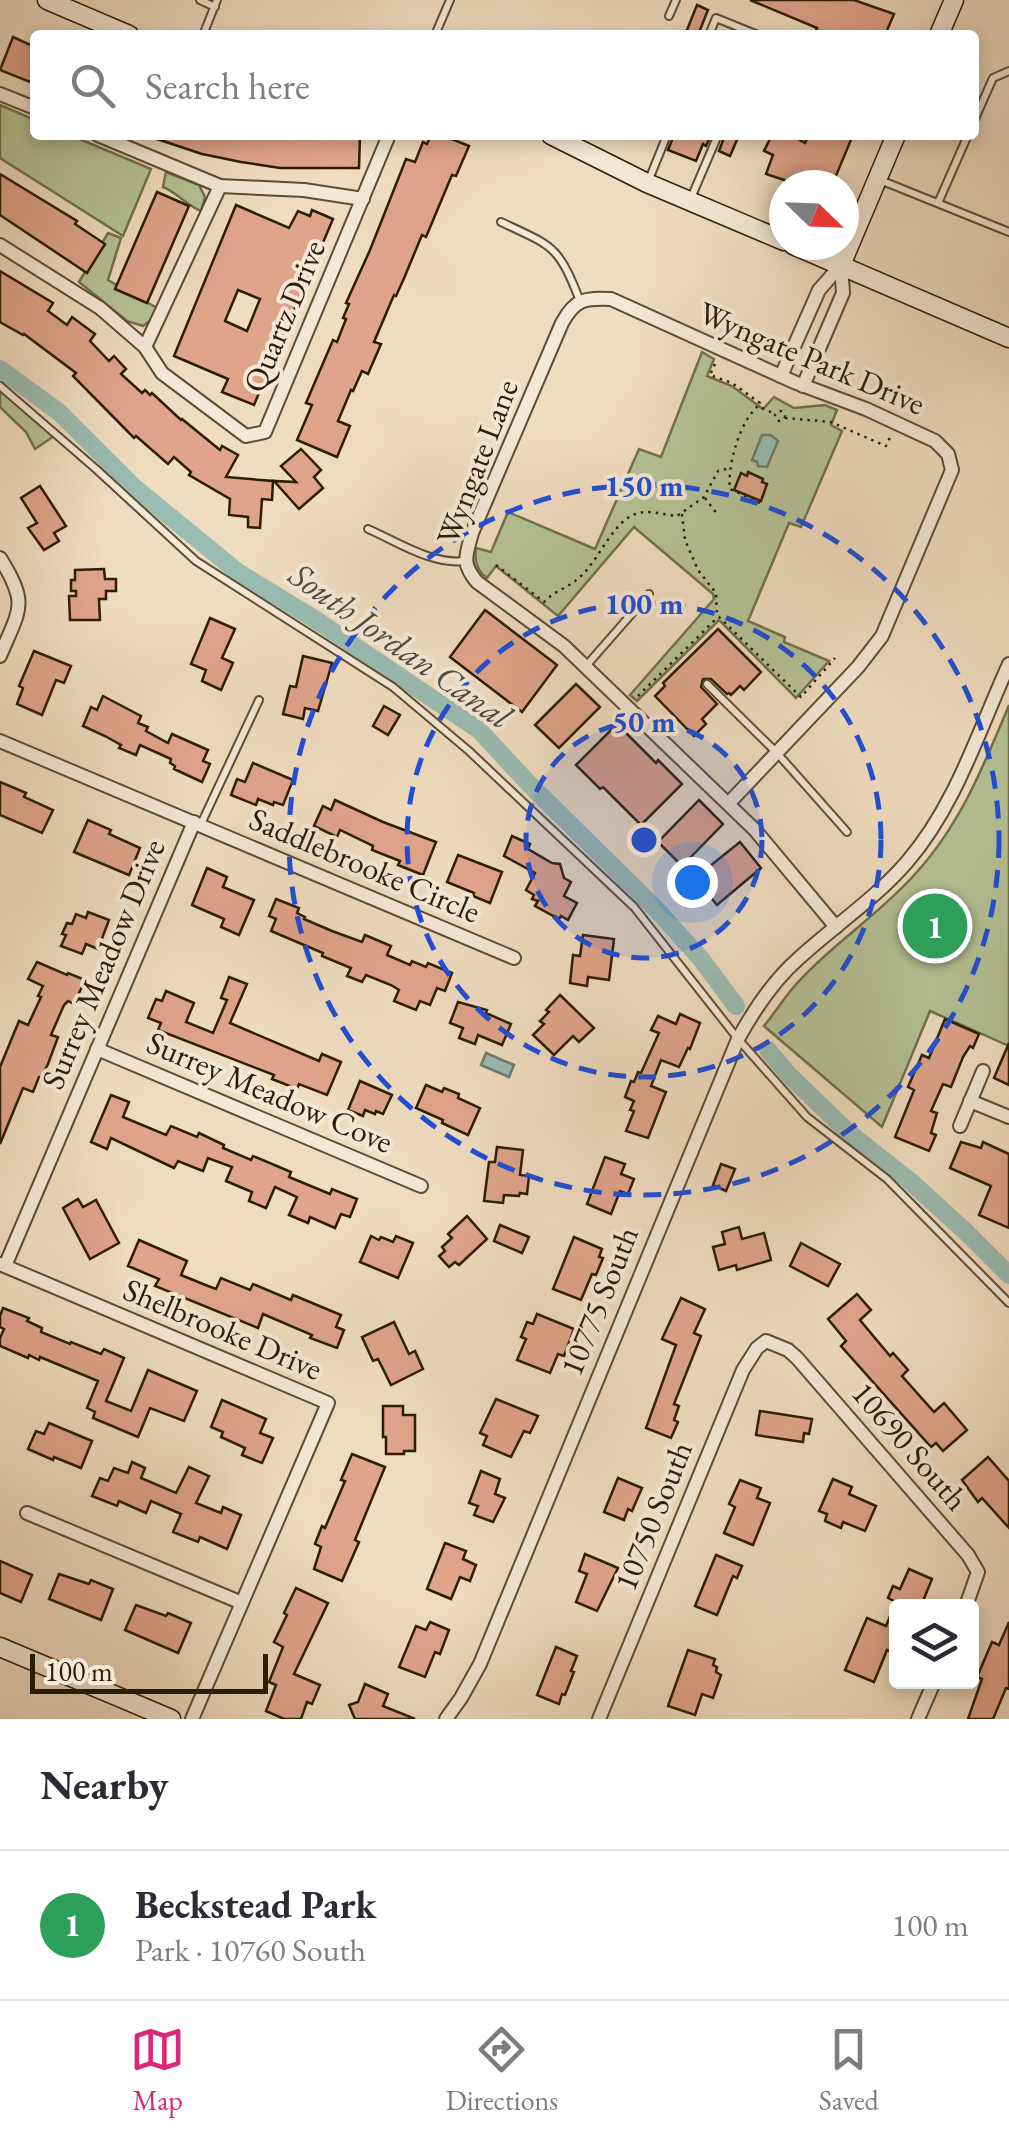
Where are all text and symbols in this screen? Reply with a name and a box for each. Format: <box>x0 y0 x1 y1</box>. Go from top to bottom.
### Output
search box <box>30 30 979 140</box>
icon: search <box>65 58 120 113</box>
text: Search here <box>145 61 310 110</box>
north arrow <box>769 170 859 260</box>
street label: Quartz Drive <box>233 233 335 399</box>
street label: Wyngate Park Drive <box>692 291 932 425</box>
street label: Wyngate Lane <box>426 373 528 551</box>
text: 150 m <box>605 466 683 505</box>
water label: South Jordan Canal <box>280 551 522 739</box>
text: 100 m <box>605 584 683 623</box>
text: 50 m <box>612 702 676 741</box>
street label: Saddlebrooke Circle <box>243 797 487 933</box>
centre of rings <box>626 822 662 858</box>
street label: Surrey Meadow Drive <box>31 833 175 1095</box>
your location <box>667 857 718 908</box>
pin: 1 <box>902 888 968 964</box>
street label: Surrey Meadow Cove <box>141 1021 399 1163</box>
street label: 10775 South <box>550 1220 648 1382</box>
street label: Shelbrooke Drive <box>117 1268 329 1390</box>
street label: 10690 South <box>843 1373 977 1519</box>
street label: 10750 South <box>604 1435 702 1597</box>
map controls <box>889 1599 979 1689</box>
button: layers <box>889 1599 979 1689</box>
scale bar <box>30 1649 268 1694</box>
text: 100 m <box>45 1653 113 1689</box>
text: Nearby <box>40 1757 169 1812</box>
text: Beckstead Park <box>135 1880 376 1929</box>
text: 1 <box>64 1904 81 1946</box>
text: 100 m <box>892 1904 969 1946</box>
text: Park · 10760 South <box>135 1929 366 1971</box>
tab: Map <box>130 2022 185 2118</box>
tab: Directions <box>446 2022 558 2118</box>
tab: Saved <box>819 2022 879 2118</box>

